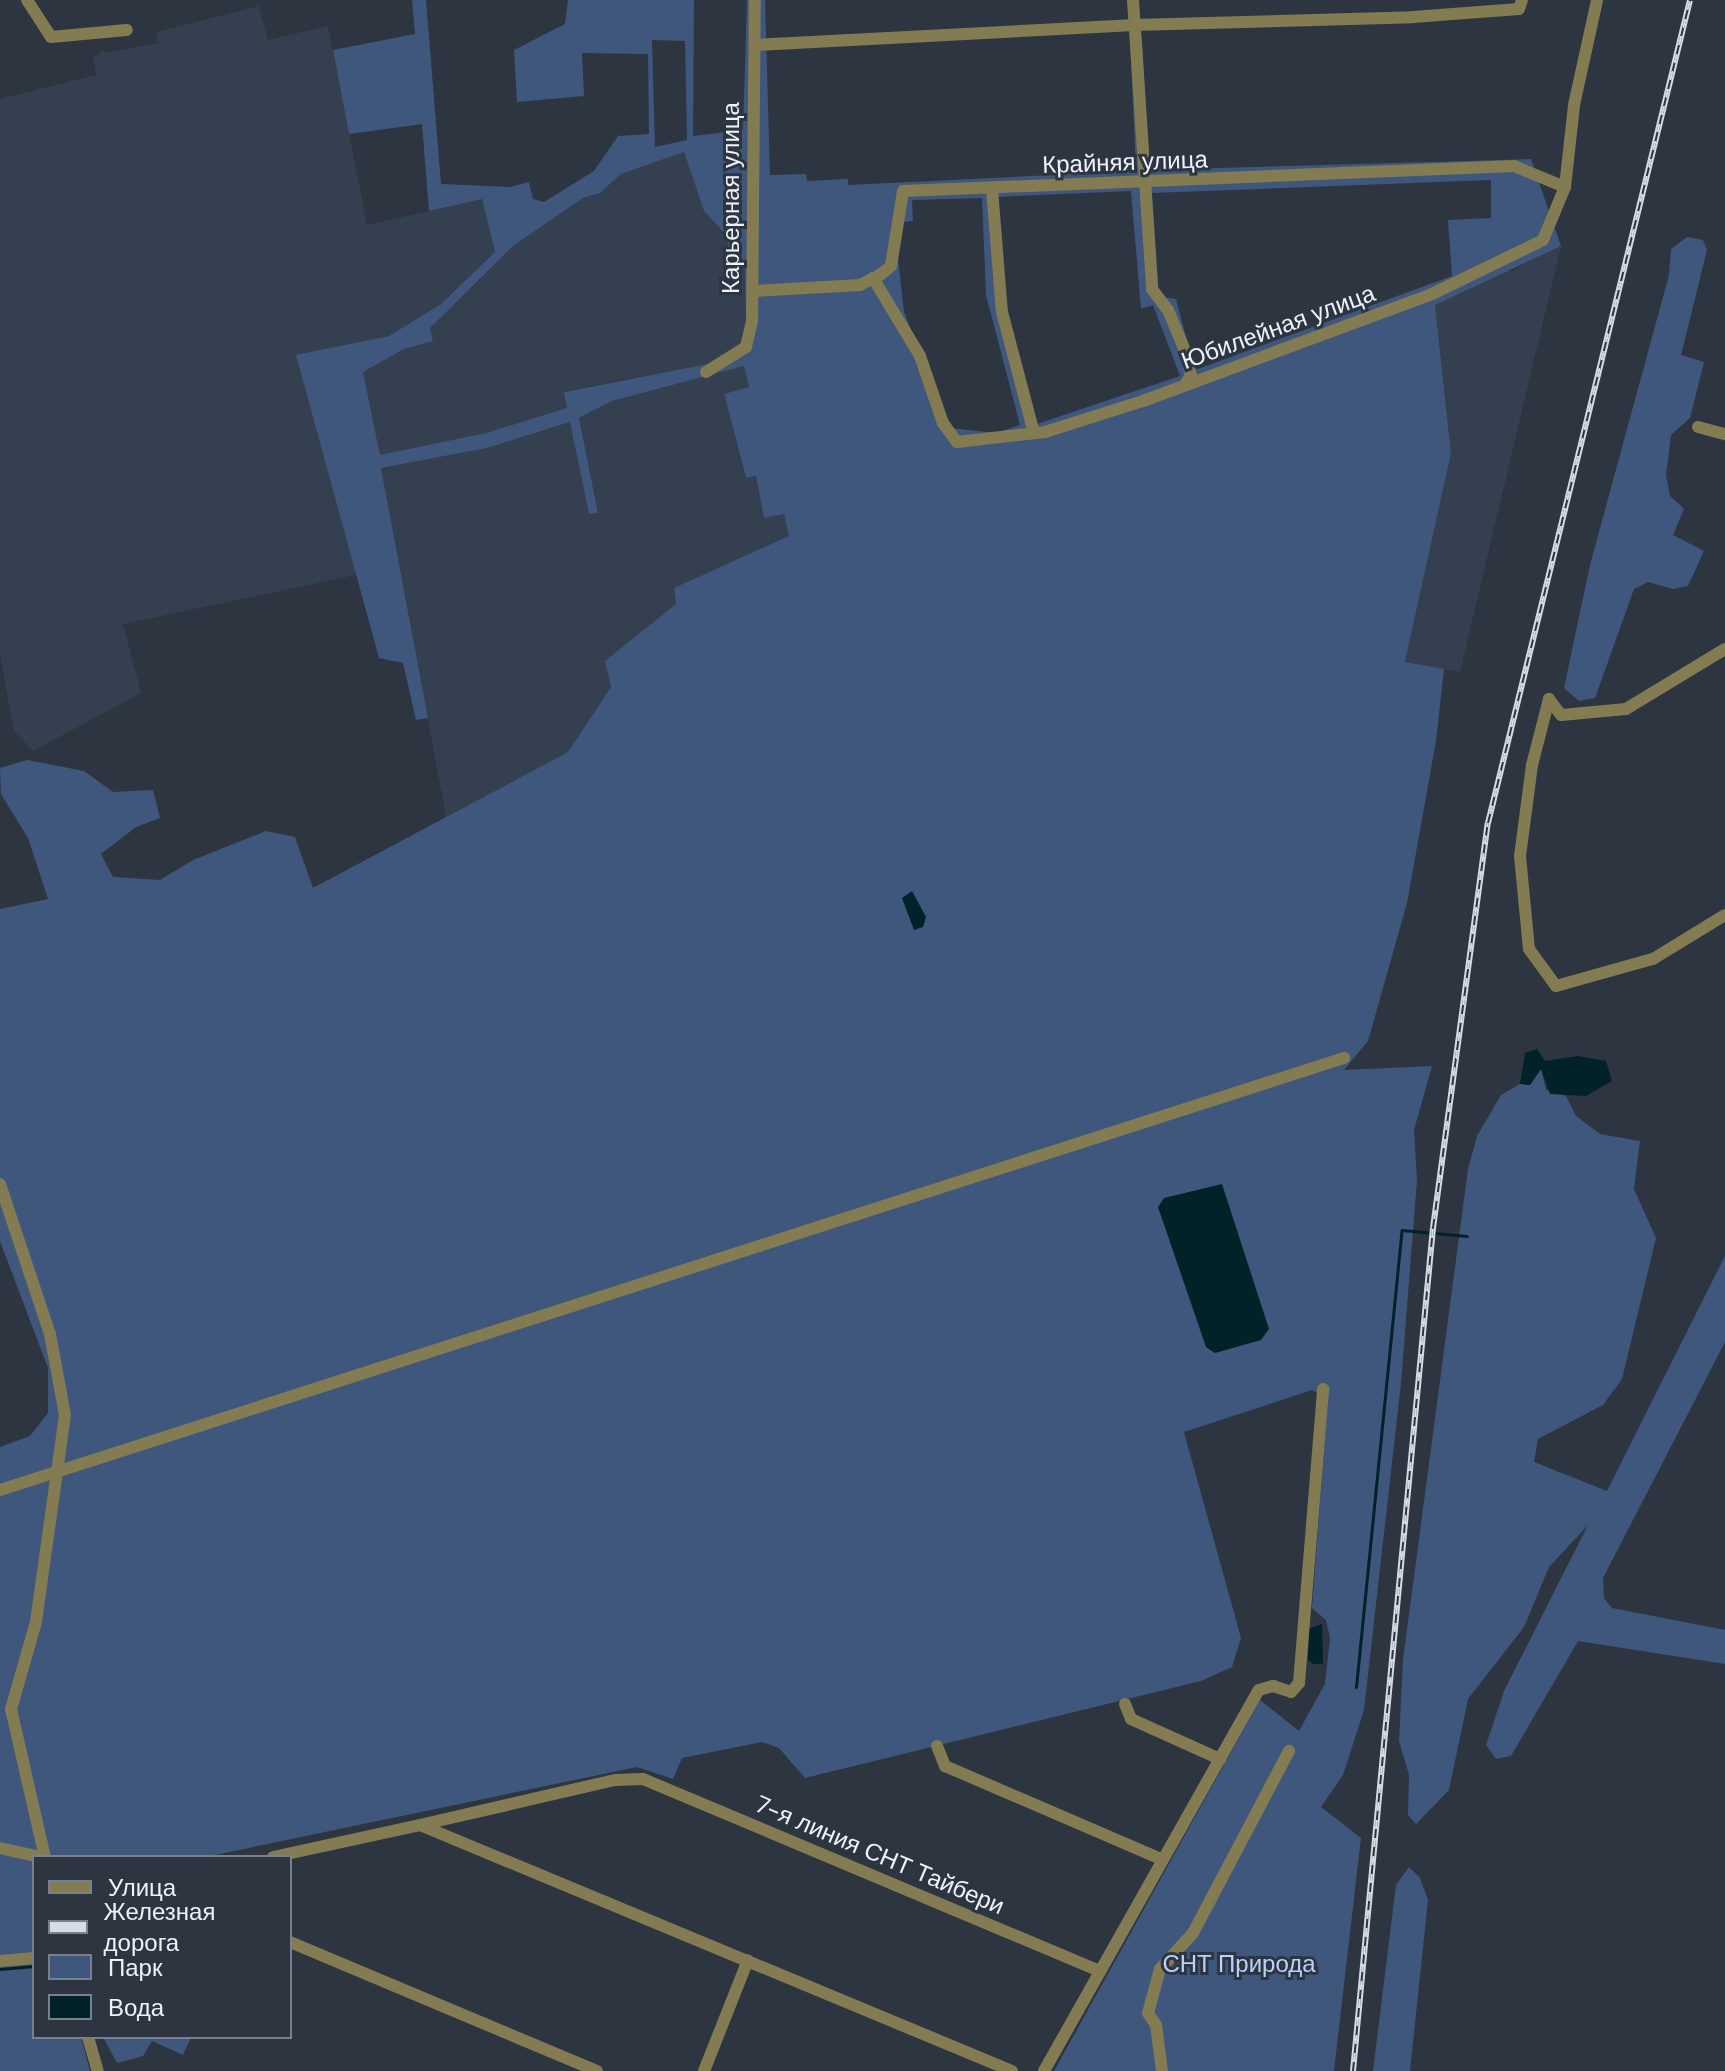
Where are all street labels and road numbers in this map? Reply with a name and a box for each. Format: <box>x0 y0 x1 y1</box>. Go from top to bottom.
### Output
street label: Карьерная улица <box>717 102 745 294</box>
street label: Крайняя улица <box>1042 145 1208 179</box>
street label: Юбилейная улица <box>1177 279 1379 375</box>
street label: 7-я линия СНТ Тайбери <box>751 1789 1009 1921</box>

